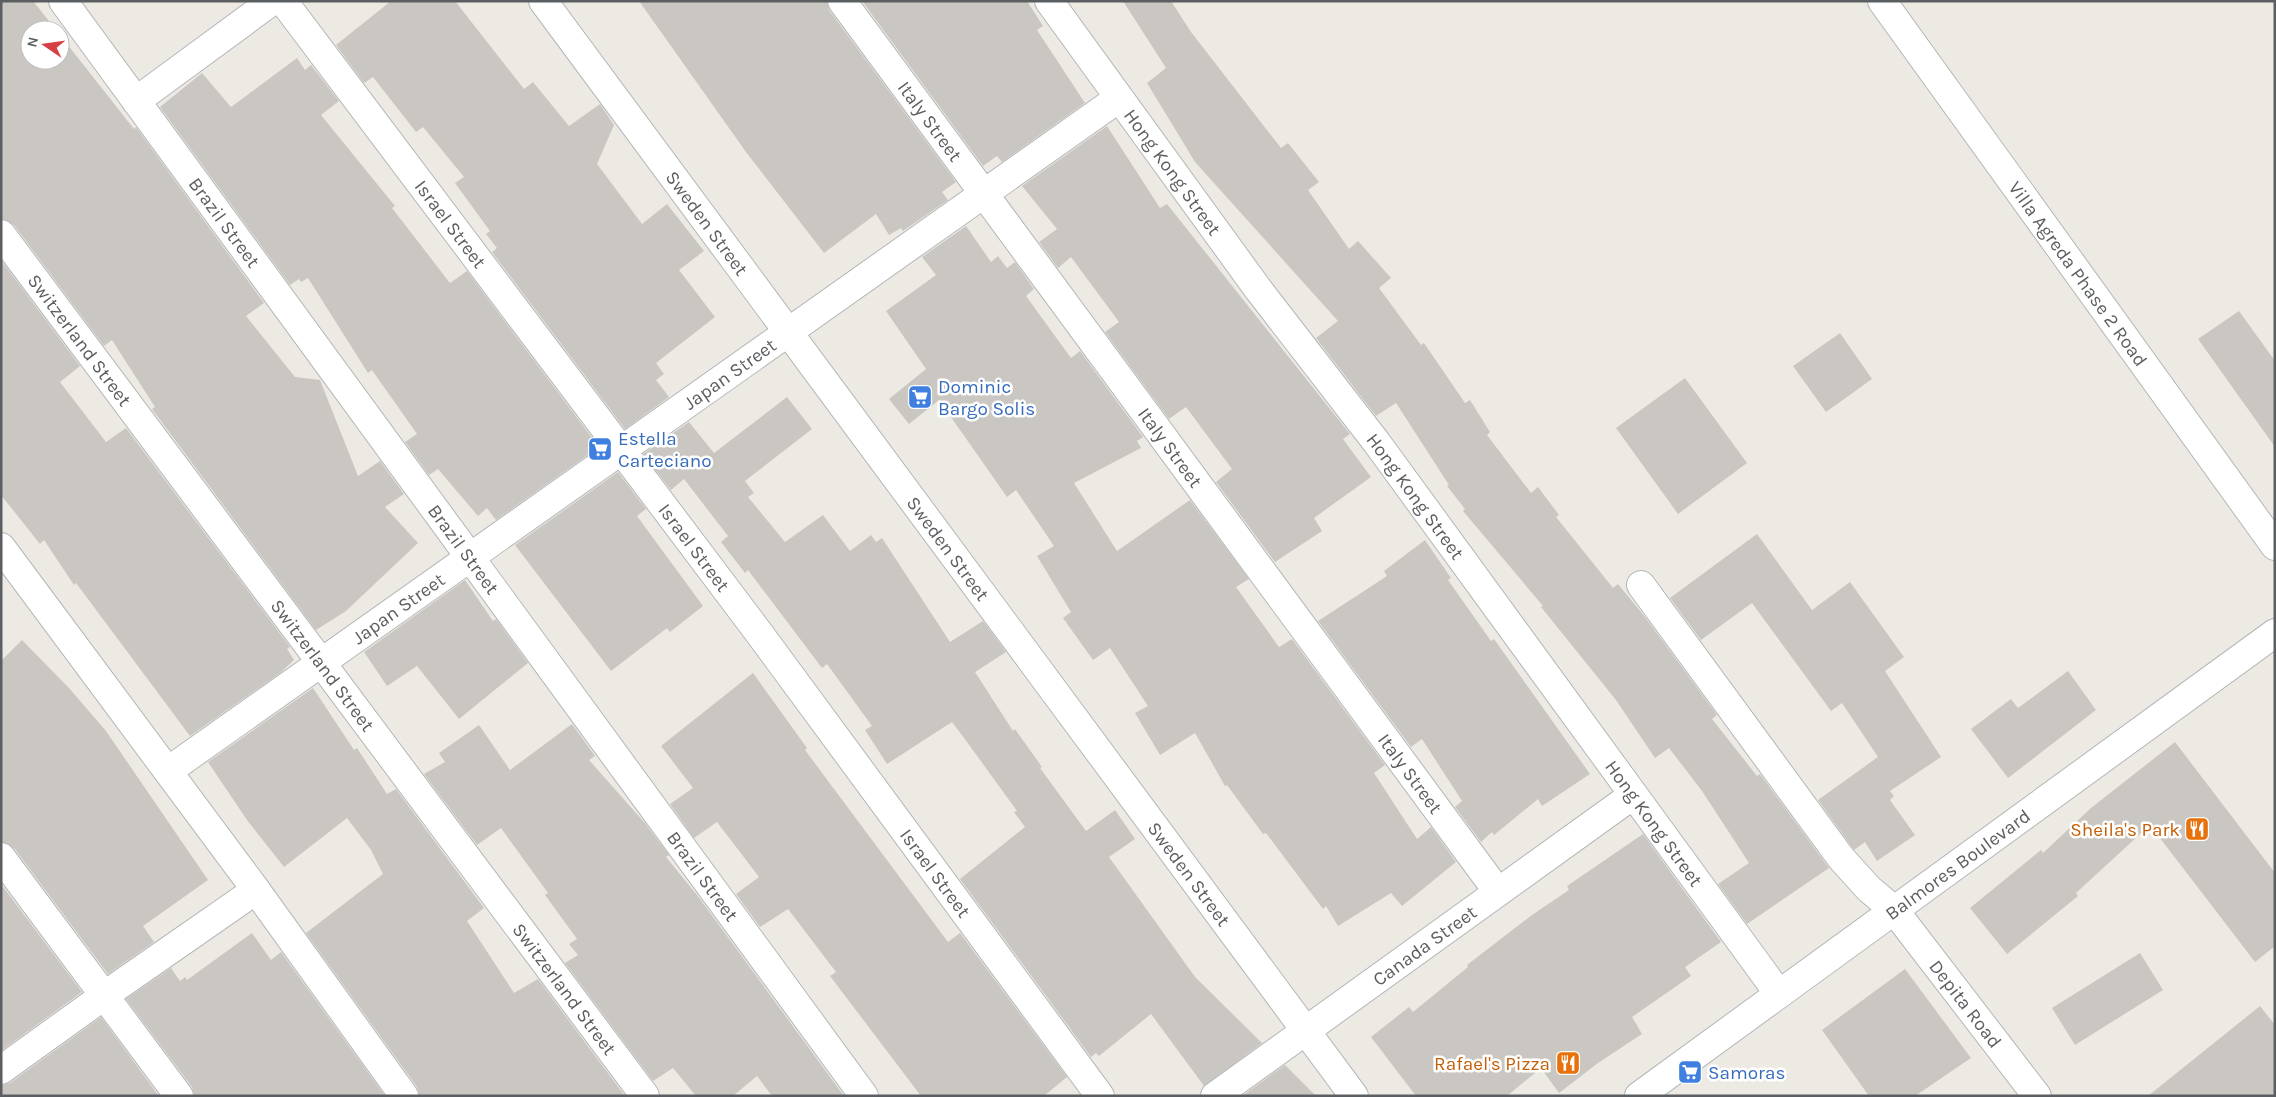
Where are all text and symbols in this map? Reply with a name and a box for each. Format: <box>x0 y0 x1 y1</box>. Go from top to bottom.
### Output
north arrow <box>20 20 70 70</box>
text: N <box>23 35 42 49</box>
street label: Italy Street <box>893 77 966 166</box>
street label: Hong Kong Street <box>1119 105 1225 240</box>
street label: Sweden Street <box>661 167 752 280</box>
street label: Brazil Street <box>184 174 264 272</box>
street label: Israel Street <box>410 176 490 273</box>
street label: Villa Agreda Phase 2 Road <box>2004 177 2152 371</box>
street label: Switzerland Street <box>23 270 136 411</box>
street label: Japan Street <box>680 334 781 415</box>
place label: Dominic Bargo Solis <box>938 376 1035 420</box>
supermarket icon: Dominic Bargo Solis <box>907 384 933 410</box>
street label: Italy Street <box>1133 403 1206 492</box>
place label: Estella Carteciano <box>618 428 712 472</box>
street label: Hong Kong Street <box>1362 429 1468 564</box>
supermarket icon: Estella Carteciano <box>587 436 613 462</box>
street label: Sweden Street <box>902 492 993 605</box>
street label: Brazil Street <box>423 500 503 599</box>
street label: Israel Street <box>653 500 734 596</box>
street label: Japan Street <box>348 569 449 649</box>
street label: Switzerland Street <box>266 595 379 736</box>
street label: Italy Street <box>1373 730 1446 818</box>
street label: Hong Kong Street <box>1600 756 1707 891</box>
street label: Balmores Boulevard <box>1881 805 2035 925</box>
restaurant icon: Sheila's Park <box>2184 816 2210 842</box>
street label: Sweden Street <box>1143 818 1234 931</box>
place label: Sheila's Park <box>2070 819 2180 841</box>
street label: Israel Street <box>895 825 975 922</box>
street label: Brazil Street <box>662 827 742 926</box>
street label: Canada Street <box>1369 901 1481 991</box>
street label: Switzerland Street <box>508 919 620 1060</box>
street label: Depita Road <box>1924 956 2006 1052</box>
restaurant icon: Rafael's Pizza <box>1555 1050 1581 1076</box>
place label: Rafael's Pizza <box>1434 1053 1550 1075</box>
supermarket icon: Samoras <box>1677 1059 1703 1085</box>
place label: Samoras <box>1708 1062 1785 1084</box>

